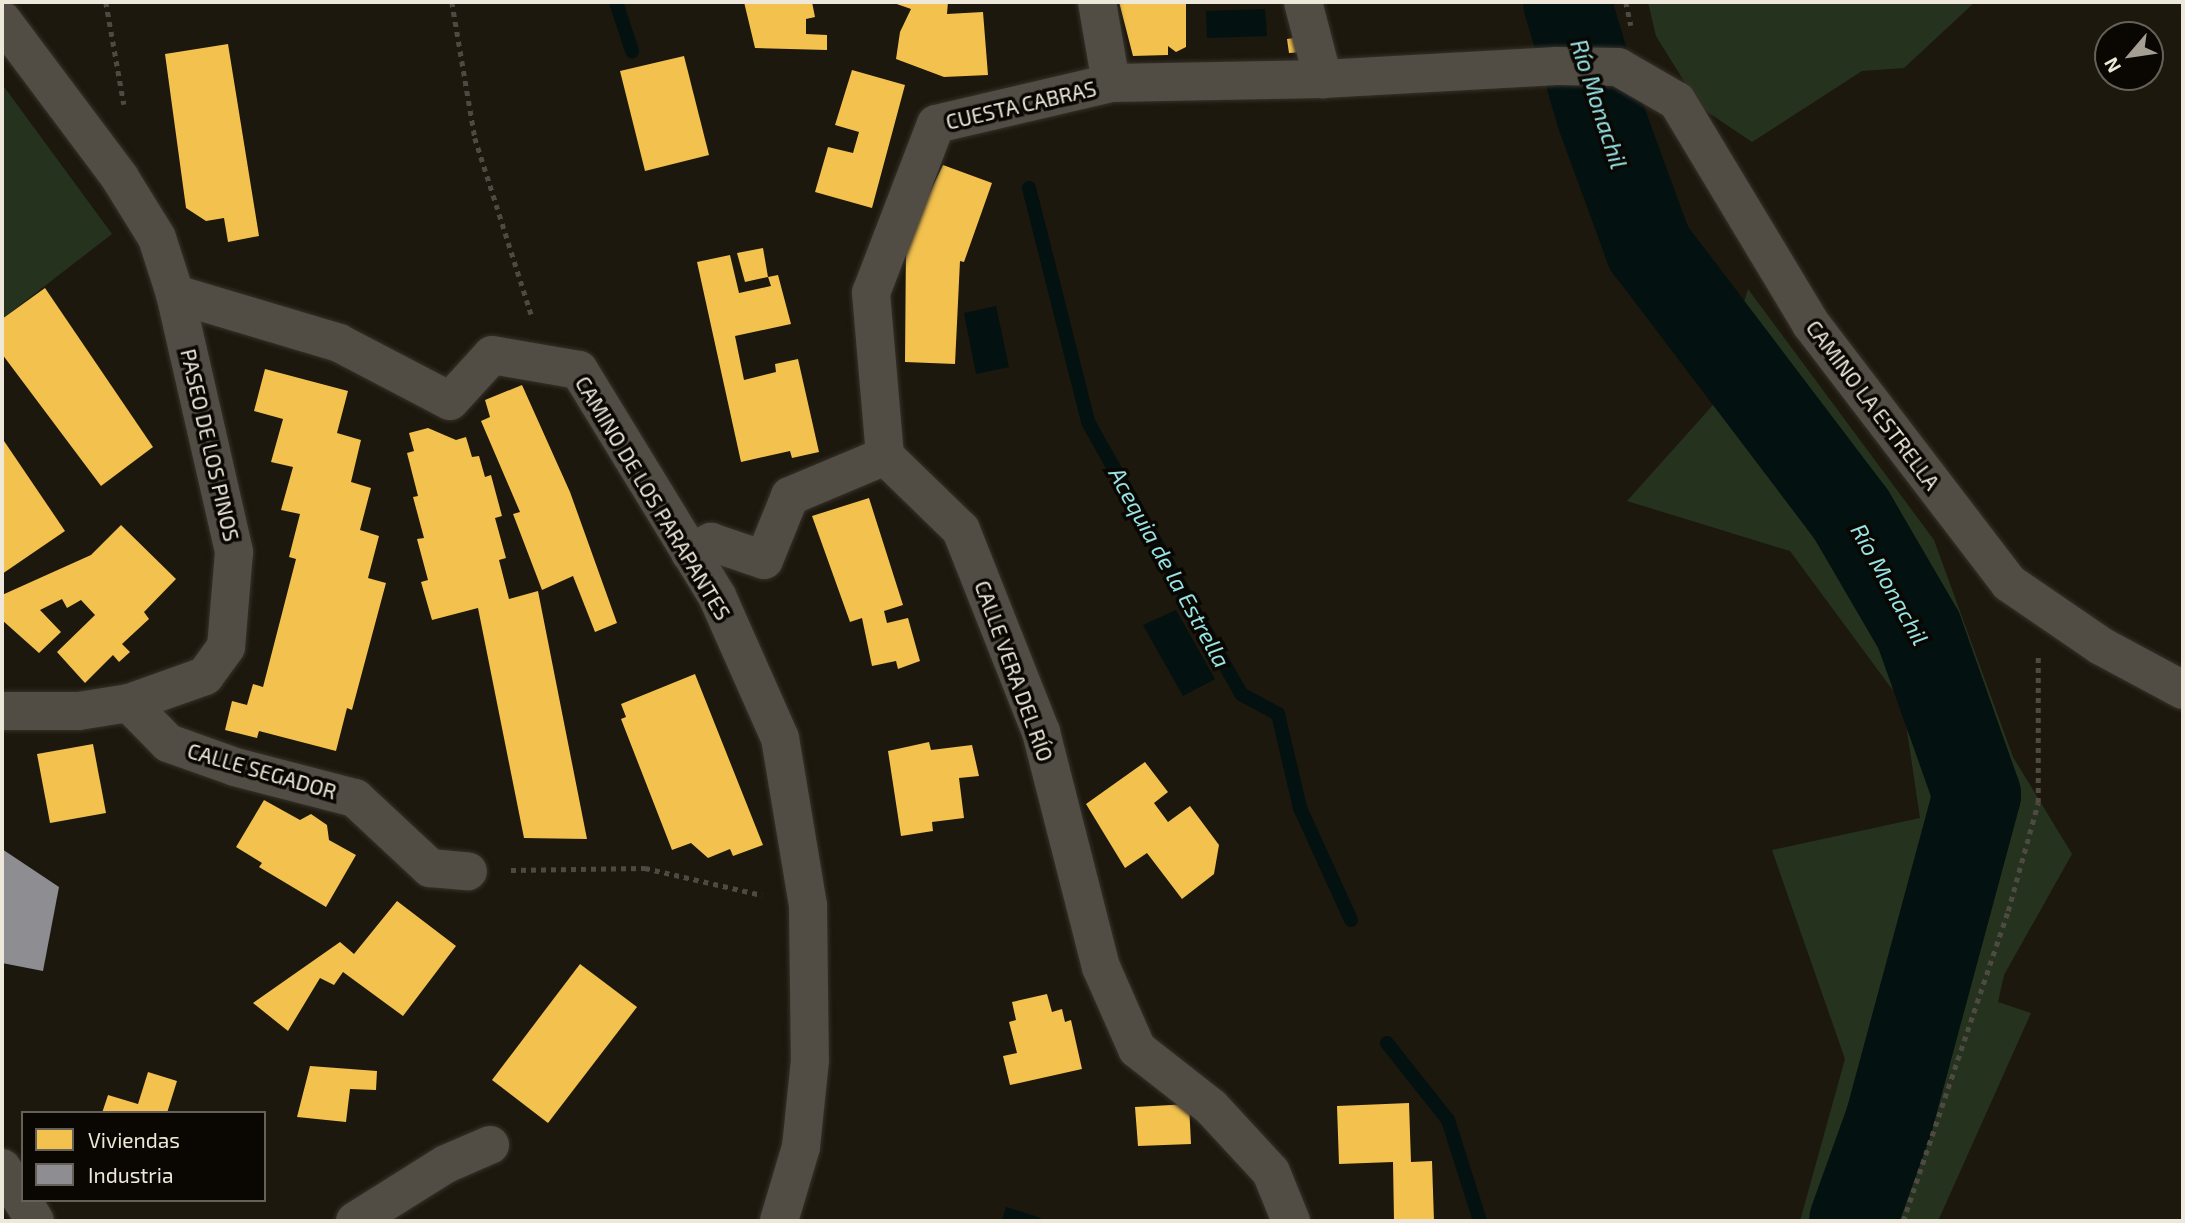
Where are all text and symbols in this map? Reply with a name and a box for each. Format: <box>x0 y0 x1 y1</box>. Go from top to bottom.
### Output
north arrow <box>2094 21 2164 91</box>
water label: Río Monachil <box>1565 36 1633 172</box>
text: N <box>2099 54 2125 77</box>
street label: CUESTA CABRAS <box>943 75 1099 135</box>
street label: CAMINO LA ESTRELLA <box>1801 315 1945 495</box>
street label: PASEO DE LOS PINOS <box>176 346 244 544</box>
street label: CAMINO DE LOS PARAPANTES <box>570 372 736 624</box>
water label: Acequia de la Estrella <box>1104 462 1236 672</box>
water label: Río Monachil <box>1845 519 1935 649</box>
street label: CALLE VERA DEL RÍO <box>969 576 1059 766</box>
street label: CALLE SEGADOR <box>185 738 339 804</box>
legend <box>21 1111 266 1202</box>
text: Viviendas <box>88 1127 180 1152</box>
text: Industria <box>88 1162 174 1187</box>

